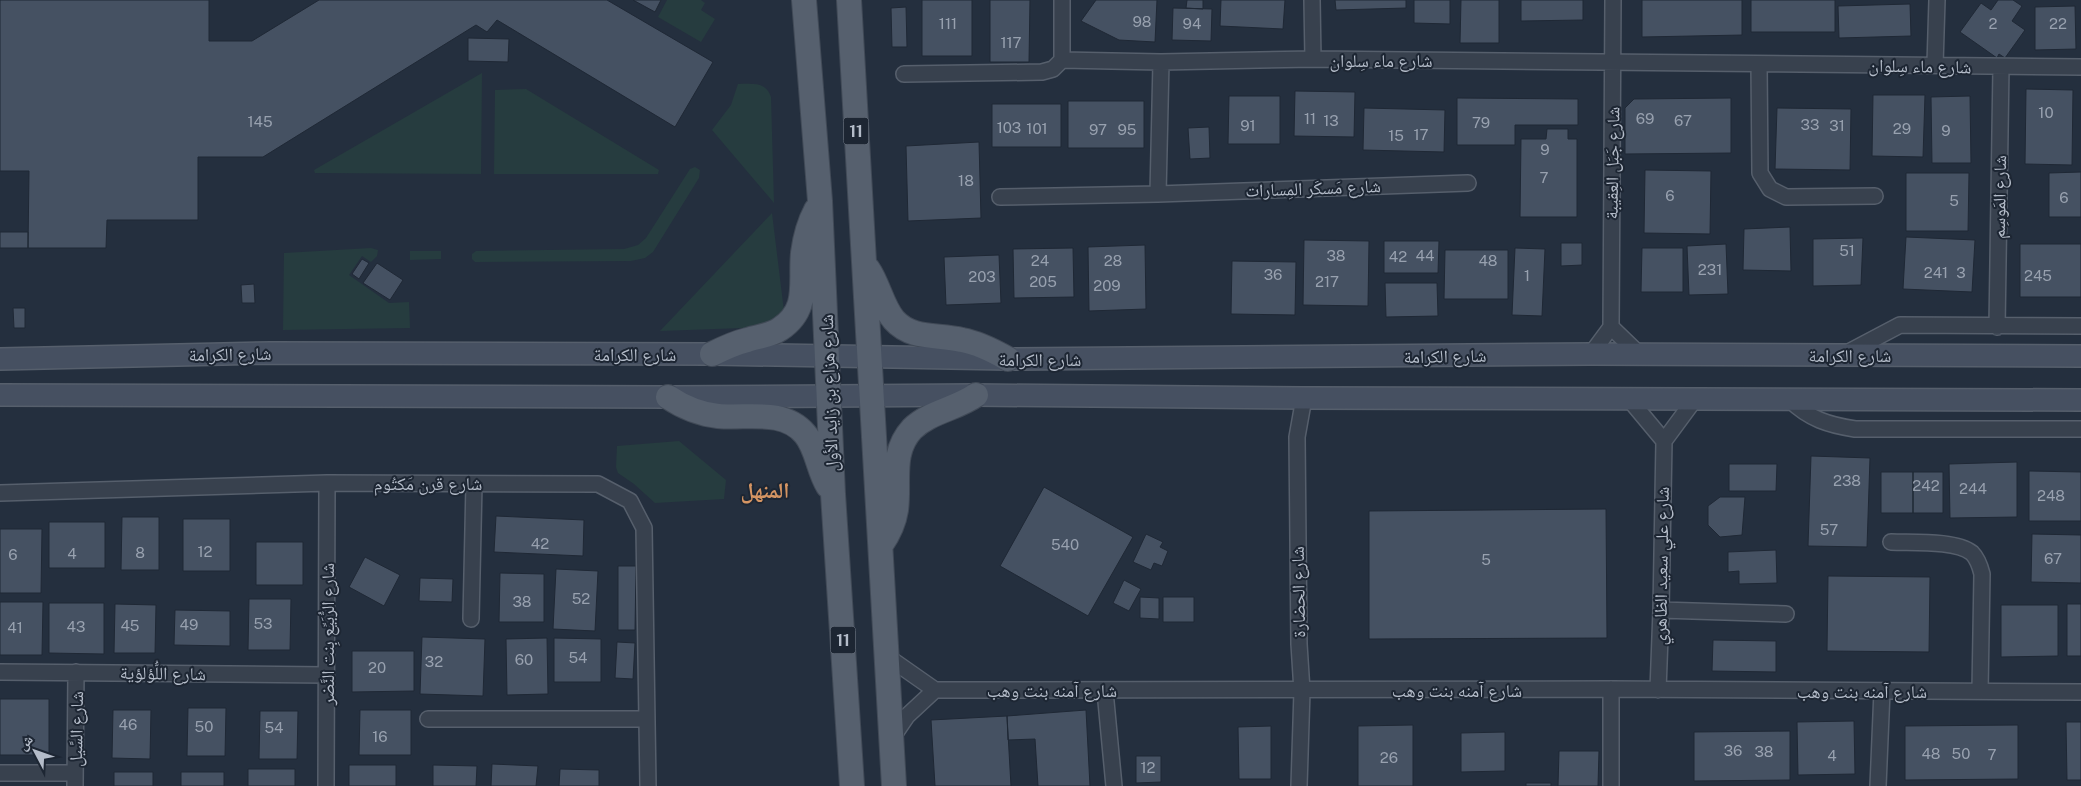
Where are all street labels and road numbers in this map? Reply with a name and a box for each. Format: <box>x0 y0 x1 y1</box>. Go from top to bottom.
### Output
street label: شارع ماء سِلوان <box>1329 50 1433 72</box>
street label: شارع ماء سِلوان <box>1868 55 1972 78</box>
street label: شارع جَبَل العِقيبة <box>1601 106 1624 220</box>
road number: 11 <box>844 118 868 144</box>
street label: شارع المَوسِم <box>1988 155 2012 239</box>
street label: شارع مَسكَر المِسارات <box>1245 175 1381 202</box>
street label: شارع هزاع بن زايد الأول <box>816 314 843 472</box>
street label: شارع الكرامة <box>188 343 272 366</box>
street label: شارع الكرامة <box>594 344 676 366</box>
street label: شارع الكرامة <box>1403 345 1487 368</box>
street label: شارع الكرامة <box>1809 345 1891 367</box>
street label: شارع الكرامة <box>999 349 1081 371</box>
street label: شارع قرن مَكتُوم <box>374 473 482 496</box>
street label: شارع علي سعيد الظاهري <box>1649 486 1677 646</box>
street label: شارع الحضارة <box>1287 546 1310 638</box>
street label: شارع الرُّبَيِّع بِنت النَّضر <box>317 563 340 706</box>
road number: 11 <box>830 626 856 654</box>
street label: شارع اللُّؤلؤية <box>120 660 206 685</box>
street label: شارع آمنه بنت وهب <box>987 680 1117 702</box>
street label: شارع آمنه بنت وهب <box>1392 680 1522 702</box>
street label: شارع آمنه بنت وهب <box>1797 681 1927 703</box>
street label: شارع السَّيل <box>65 691 88 767</box>

